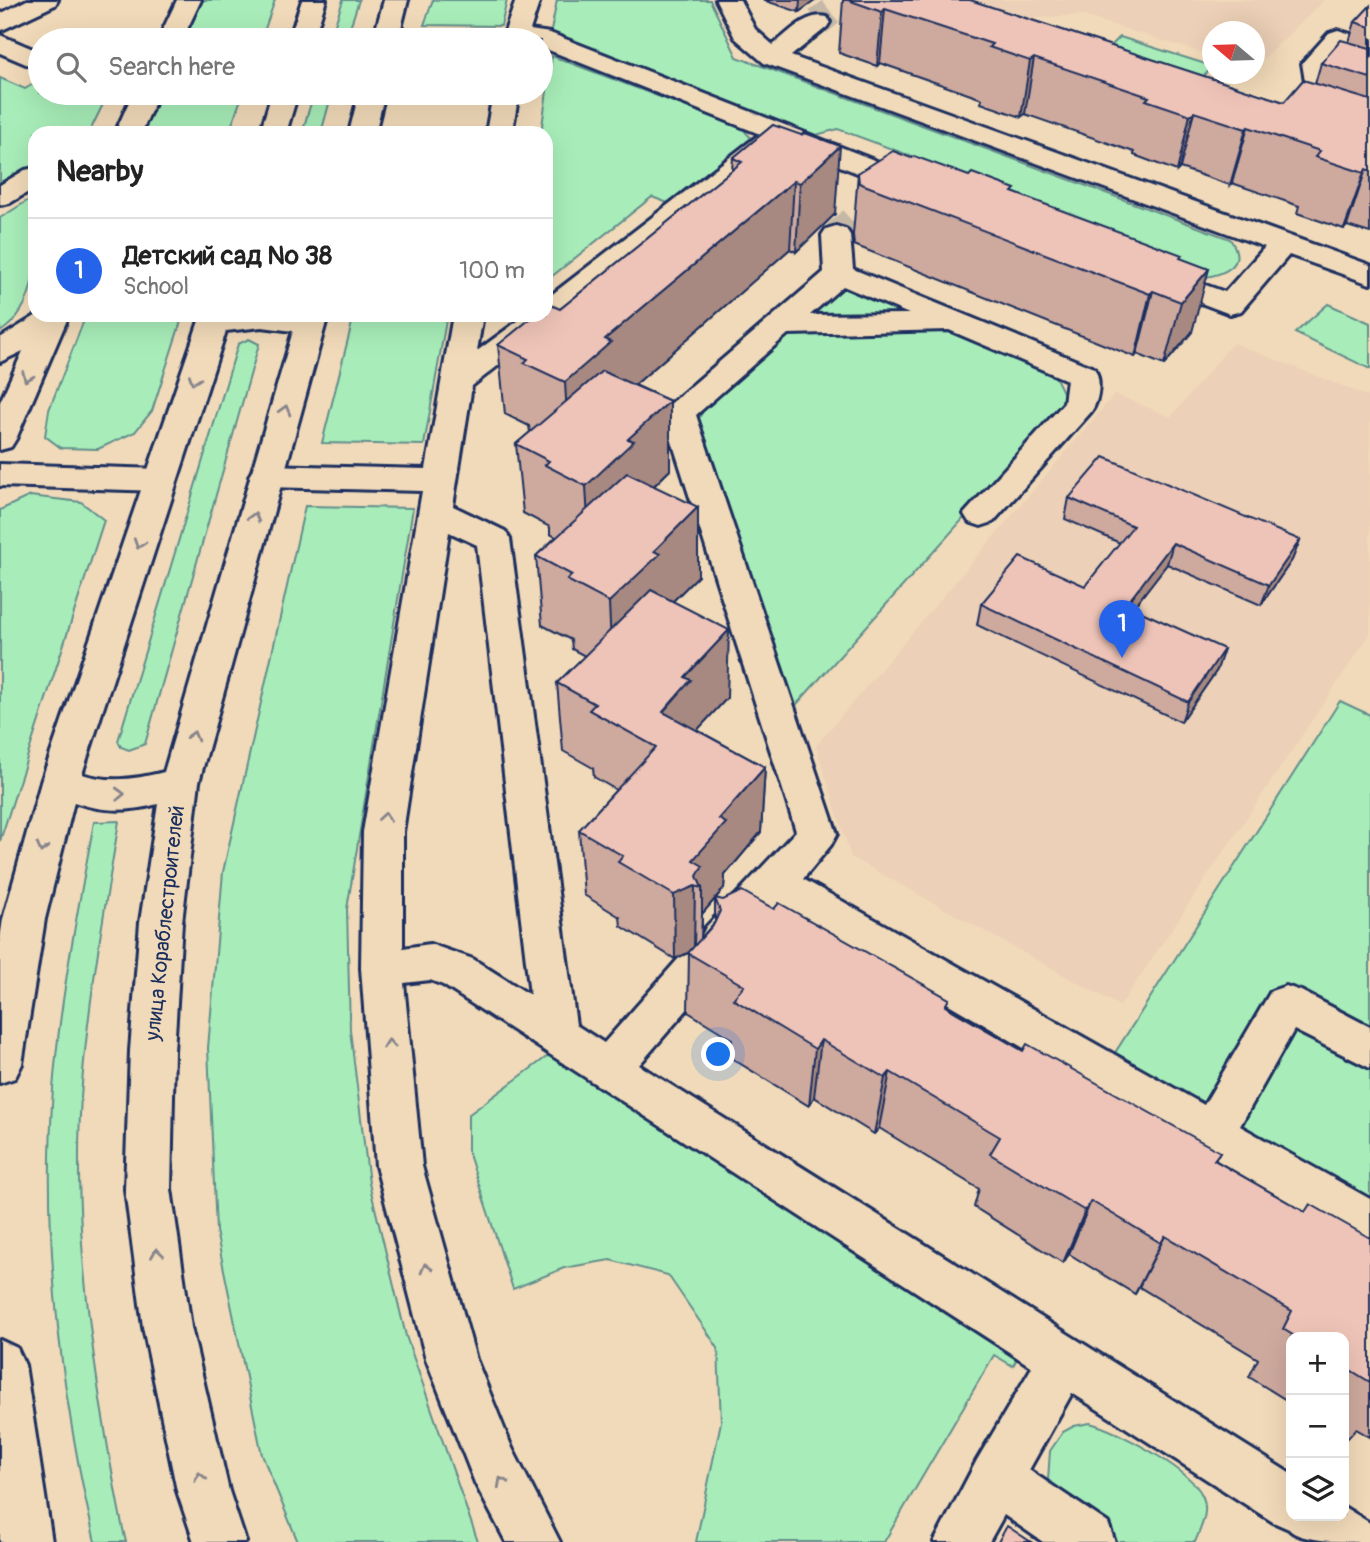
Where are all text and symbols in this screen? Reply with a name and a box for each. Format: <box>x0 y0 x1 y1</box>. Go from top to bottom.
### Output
north arrow <box>1202 21 1265 84</box>
search box <box>28 28 553 105</box>
icon: search <box>52 48 90 86</box>
text: Search here <box>108 51 235 83</box>
text: Nearby <box>56 153 143 190</box>
text: Детский сад № 38 <box>123 240 332 272</box>
text: 1 <box>75 256 84 285</box>
text: 100 m <box>459 256 525 285</box>
text: School <box>123 272 189 301</box>
one-way arrow <box>21 370 35 382</box>
one-way arrow <box>188 373 202 385</box>
one-way arrow <box>277 404 291 416</box>
one-way arrow <box>246 511 261 523</box>
one-way arrow <box>133 538 147 550</box>
pin: 1 <box>1099 600 1145 658</box>
one-way arrow <box>185 730 199 742</box>
one-way arrow <box>115 786 125 802</box>
street label: улица Кораблестроителей <box>139 804 191 1043</box>
one-way arrow <box>377 811 392 823</box>
one-way arrow <box>36 842 50 854</box>
your location <box>701 1037 735 1071</box>
one-way arrow <box>382 1039 397 1050</box>
one-way arrow <box>150 1248 165 1259</box>
one-way arrow <box>420 1262 435 1274</box>
map controls <box>1286 1332 1349 1521</box>
button: + <box>1286 1332 1349 1395</box>
button: − <box>1286 1395 1349 1458</box>
button: layers <box>1286 1458 1349 1521</box>
one-way arrow <box>193 1471 208 1483</box>
one-way arrow <box>497 1477 510 1489</box>

